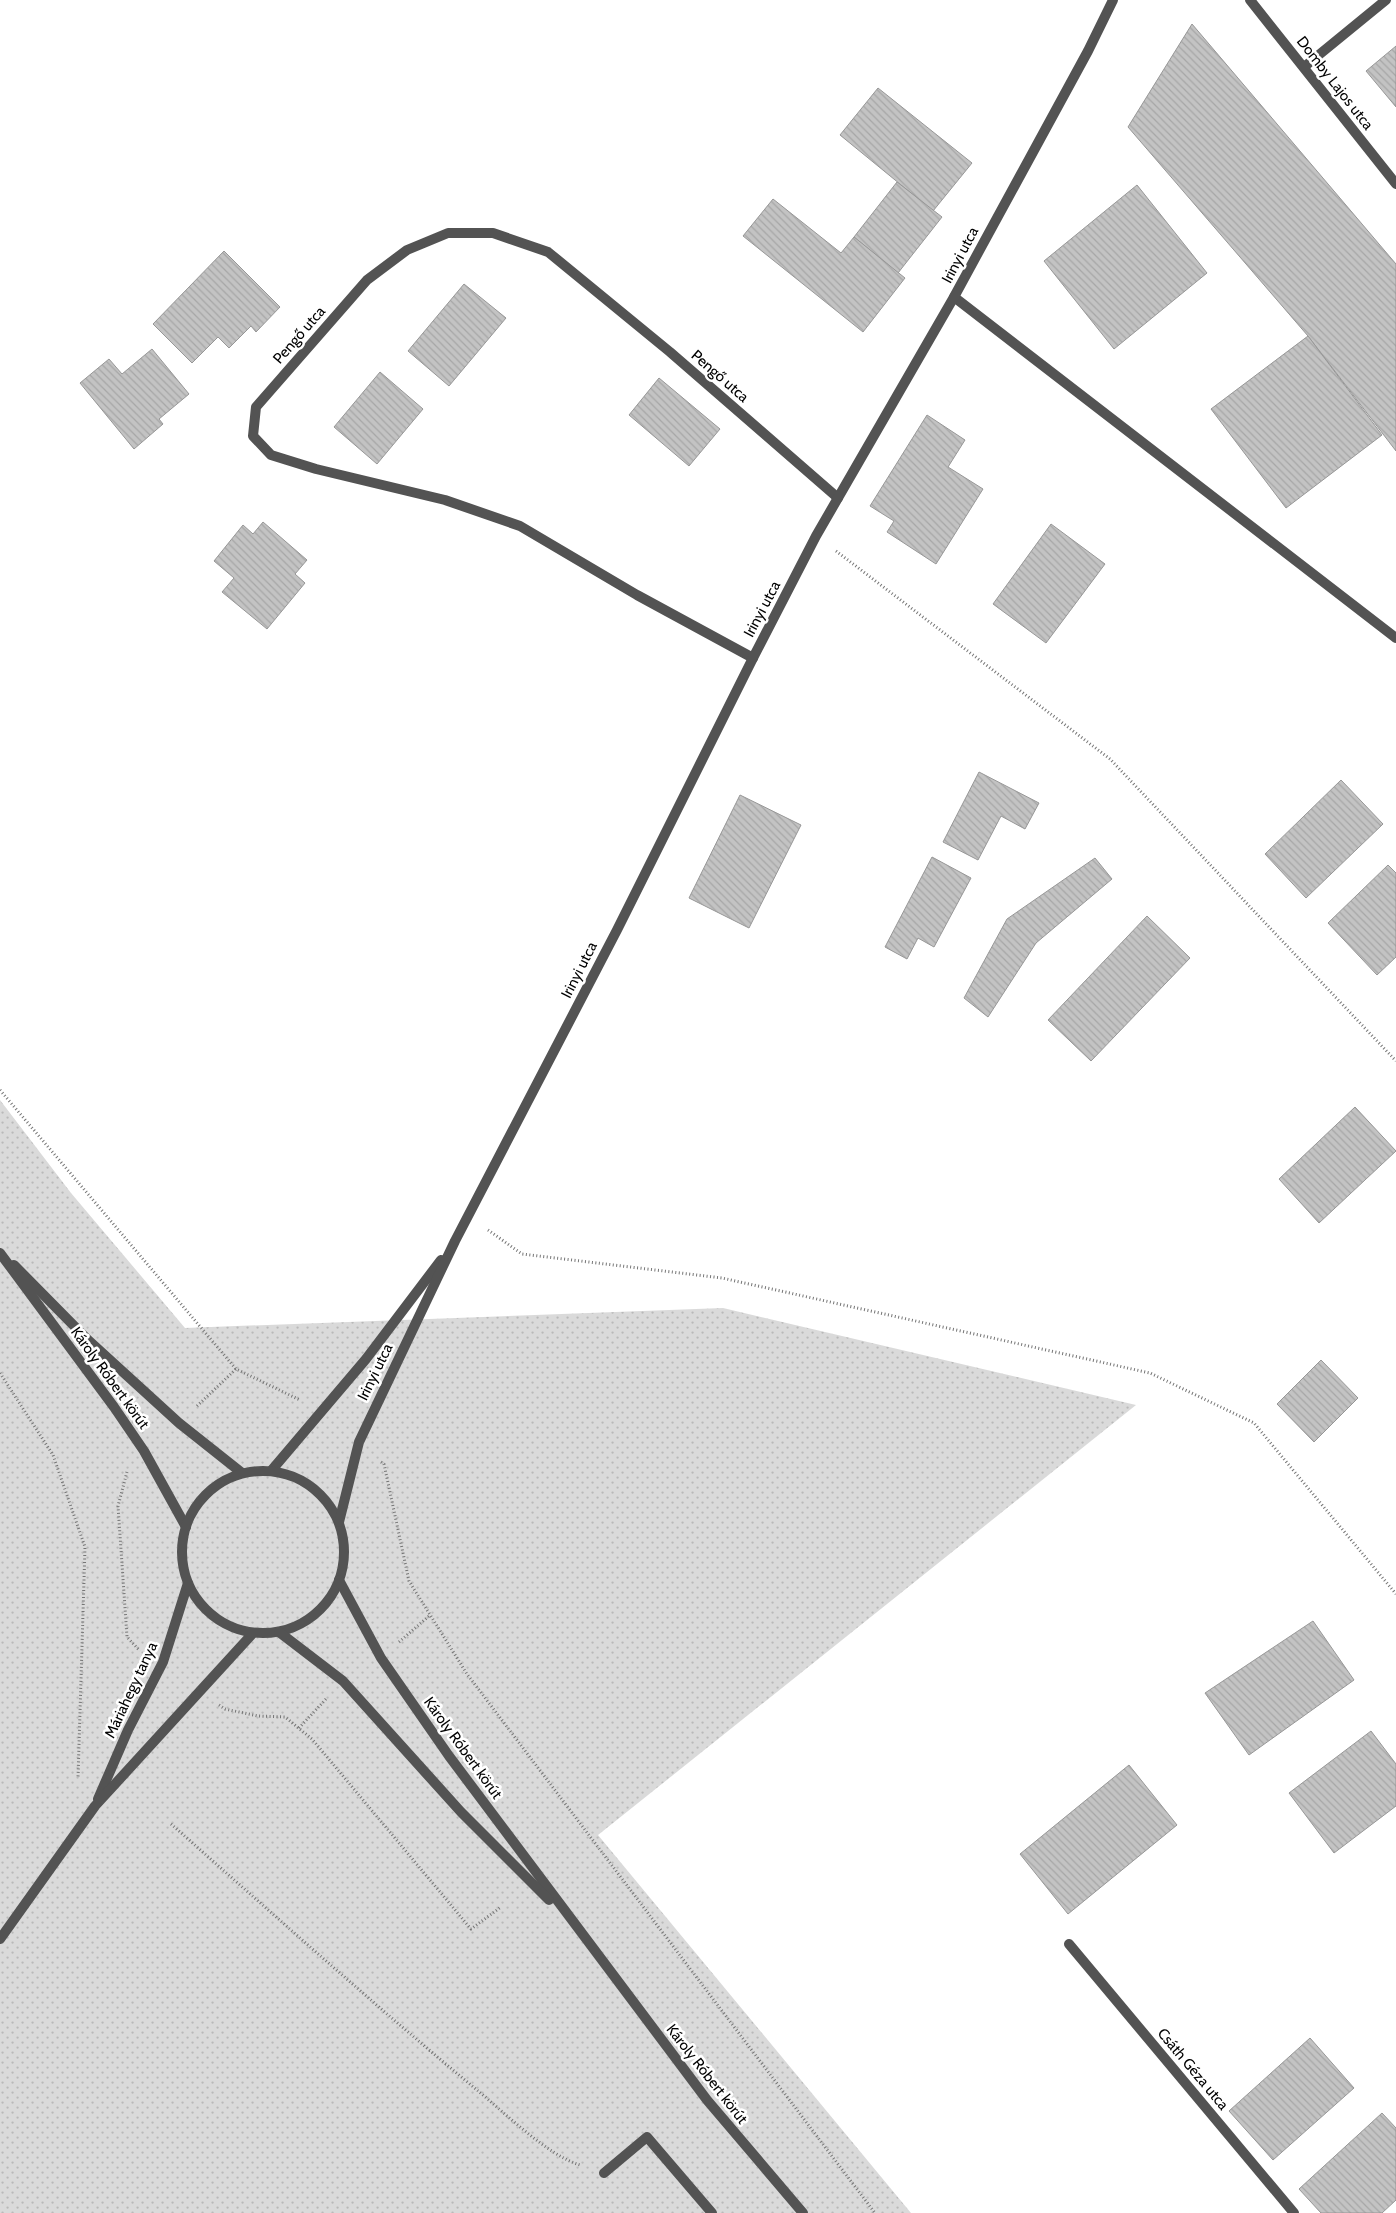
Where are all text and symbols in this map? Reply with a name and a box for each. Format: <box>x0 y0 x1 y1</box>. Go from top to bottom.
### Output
street label: Domby Lajos utca <box>1293 33 1378 134</box>
street label: Irinyi utca <box>938 223 983 286</box>
street label: Pengő utca <box>269 302 329 367</box>
street label: Pengő utca <box>688 346 753 406</box>
street label: Irinyi utca <box>740 577 785 640</box>
street label: Irinyi utca <box>557 938 601 1001</box>
street label: Károly Róbert körút <box>67 1324 153 1432</box>
street label: Irinyi utca <box>354 1340 397 1403</box>
street label: Máriahegy tanya <box>101 1638 161 1741</box>
street label: Károly Róbert körút <box>420 1694 506 1802</box>
street label: Károly Róbert körút <box>663 2021 751 2127</box>
street label: Csáth Géza utca <box>1154 2024 1233 2114</box>

